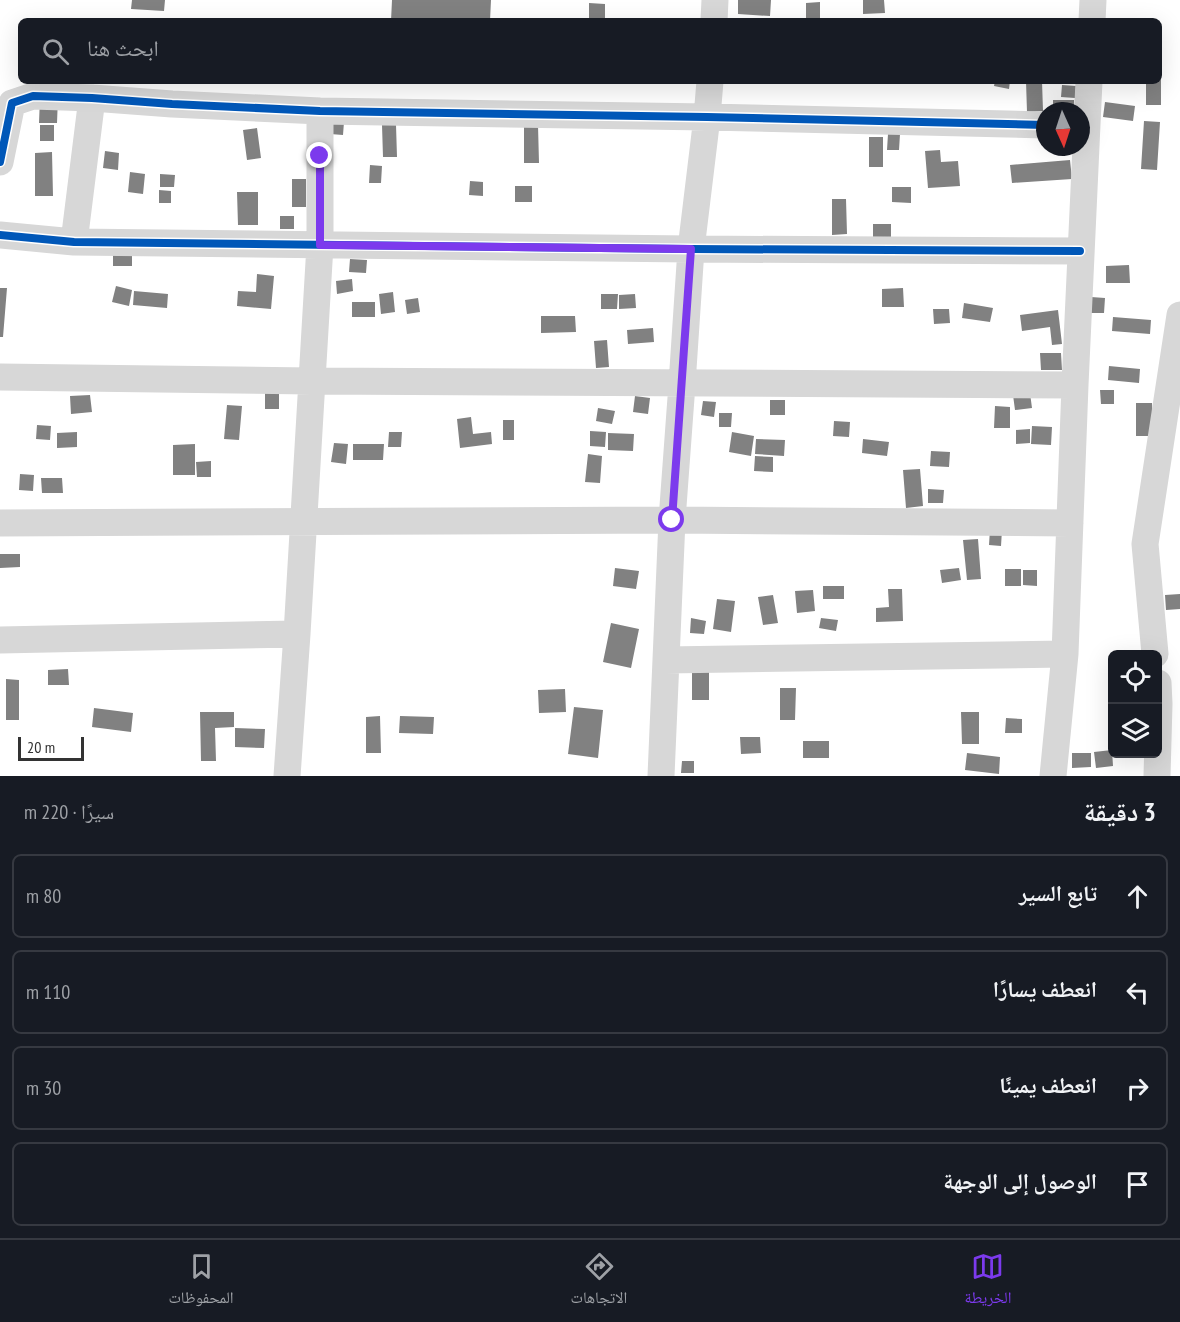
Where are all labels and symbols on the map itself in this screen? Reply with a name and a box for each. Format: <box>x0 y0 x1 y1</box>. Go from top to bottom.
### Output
north arrow <box>1036 102 1090 156</box>
route end <box>306 142 332 168</box>
route start <box>658 506 684 532</box>
scale bar <box>18 734 84 762</box>

